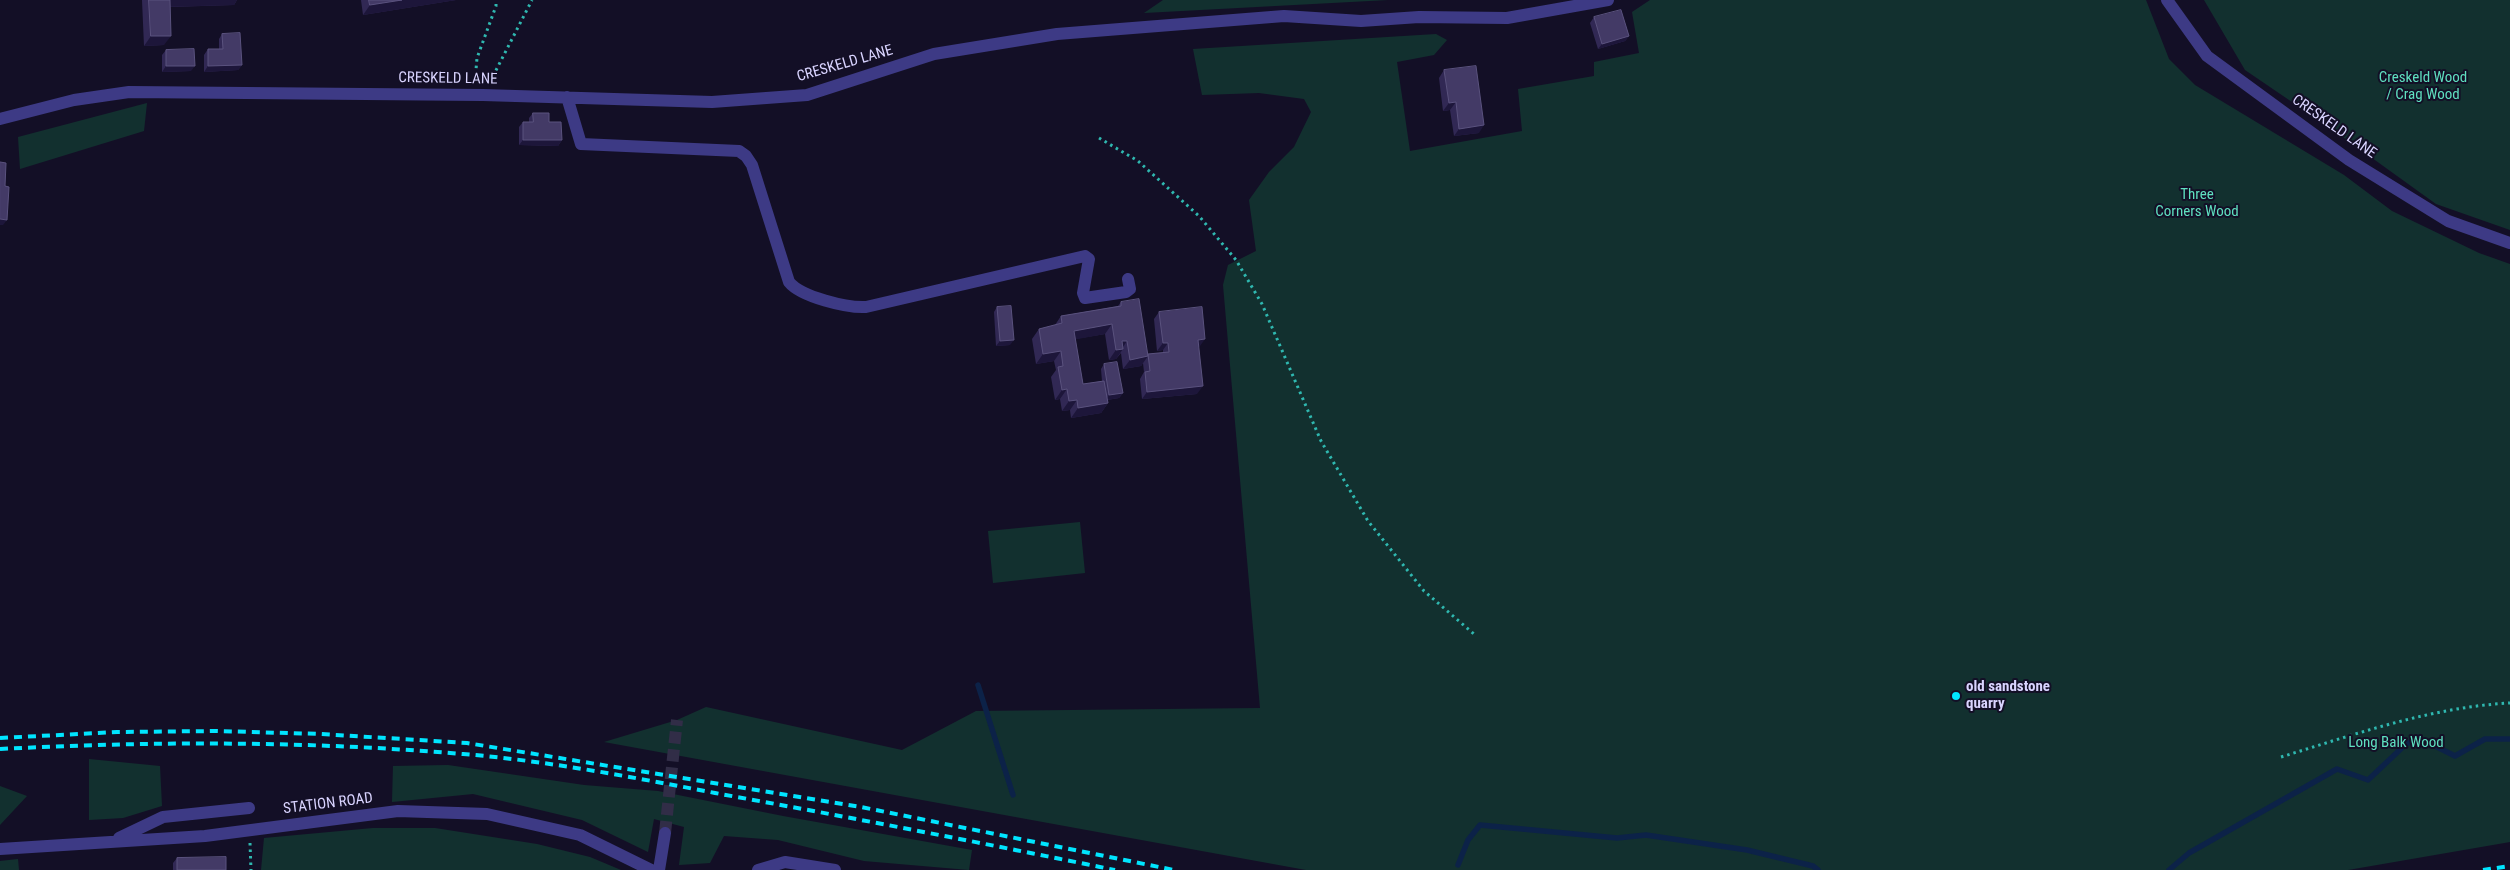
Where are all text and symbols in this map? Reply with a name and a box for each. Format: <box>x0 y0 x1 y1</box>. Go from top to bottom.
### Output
street label: CRESKELD LANE <box>795 42 895 86</box>
street label: CRESKELD LANE <box>398 69 498 89</box>
park label: Creskeld Wood / Crag Wood <box>2379 69 2467 104</box>
street label: CRESKELD LANE <box>2288 91 2380 163</box>
park label: Three Corners Wood <box>2155 186 2239 221</box>
place label: old sandstone quarry <box>1966 678 2050 713</box>
marker: old sandstone quarry <box>1950 690 1962 702</box>
park label: Long Balk Wood <box>2348 734 2444 752</box>
street label: STATION ROAD <box>282 790 374 818</box>

